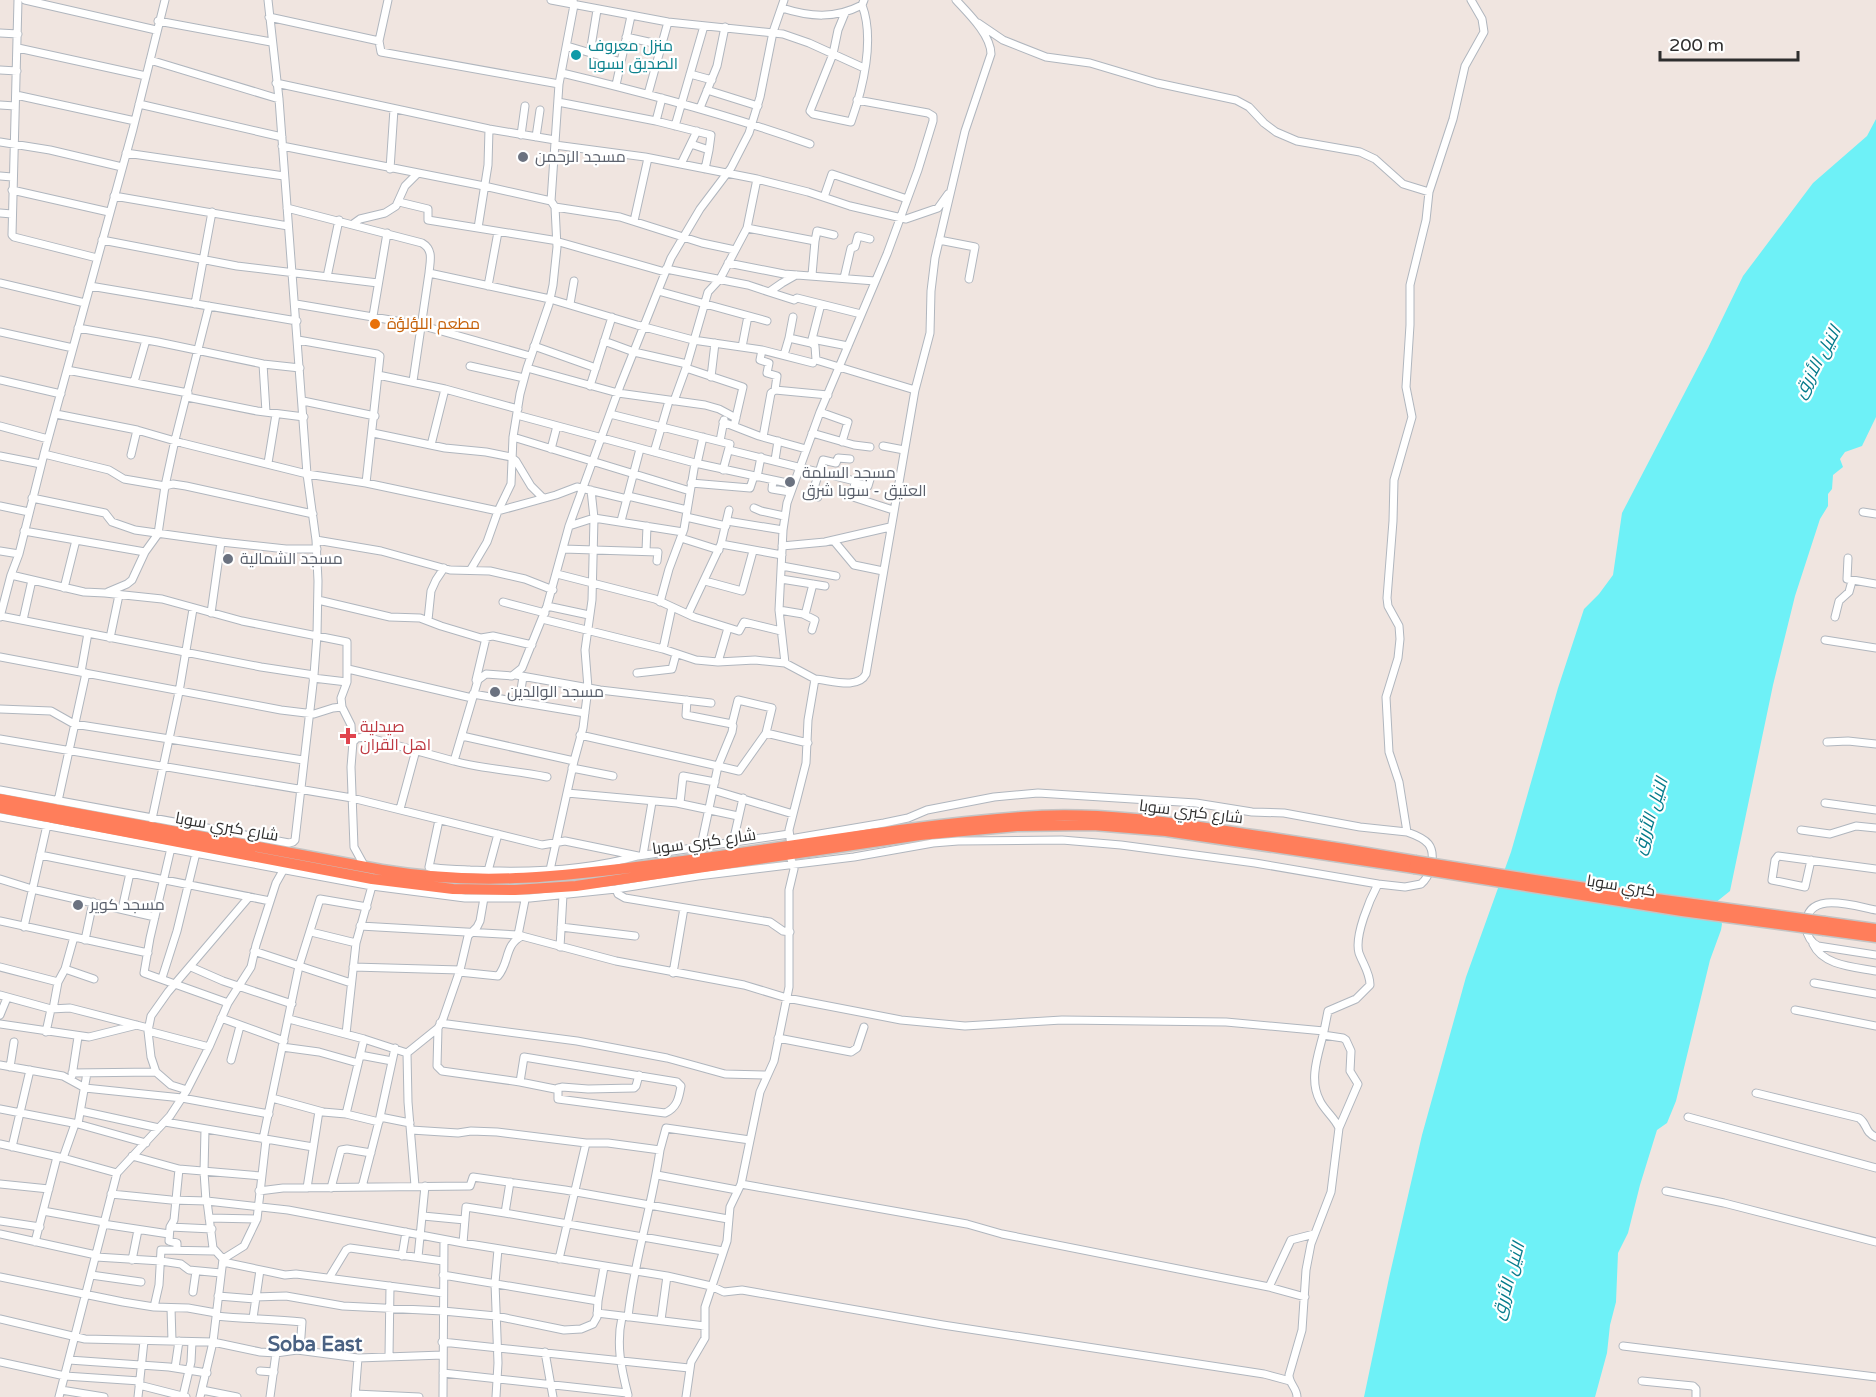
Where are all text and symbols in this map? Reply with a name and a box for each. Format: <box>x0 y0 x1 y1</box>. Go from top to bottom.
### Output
scale bar <box>1660 24 1798 62</box>
text: 200 m <box>1669 34 1724 56</box>
place label: منزل معروف الصديق بسوبا <box>588 36 678 74</box>
marker: منزل معروف الصديق بسوبا <box>569 48 583 62</box>
place label: مسجد الرحمن <box>535 147 626 167</box>
marker: مسجد الرحمن <box>516 150 530 164</box>
place label: مطعم اللؤلؤة <box>387 314 480 335</box>
marker: مطعم اللؤلؤة <box>368 317 382 331</box>
water label: النيل الأزرق <box>1788 320 1847 402</box>
place label: مسجد السلمة العتيق - سوبا شرق <box>802 463 927 501</box>
marker: مسجد السلمة العتيق - سوبا شرق <box>783 475 797 489</box>
place label: مسجد الشمالية <box>240 549 343 569</box>
marker: مسجد الشمالية <box>221 552 235 566</box>
place label: مسجد الوالدين <box>507 682 604 702</box>
marker: مسجد الوالدين <box>488 685 502 699</box>
place label: صيدلية اهل القران <box>360 717 431 755</box>
marker: صيدلية اهل القران <box>341 729 355 743</box>
water label: النيل الأزرق <box>1627 773 1673 857</box>
street label: شارع كبري سوبا <box>1137 796 1244 831</box>
street label: شارع كبري سوبا <box>173 808 280 849</box>
street label: شارع كبري سوبا <box>651 825 758 862</box>
street label: كبري سوبا <box>1585 871 1657 904</box>
place label: مسجد كوير <box>89 895 165 915</box>
marker: مسجد كوير <box>71 898 85 912</box>
water label: النيل الأزرق <box>1487 1238 1530 1322</box>
district label: Soba East <box>268 1333 363 1357</box>

